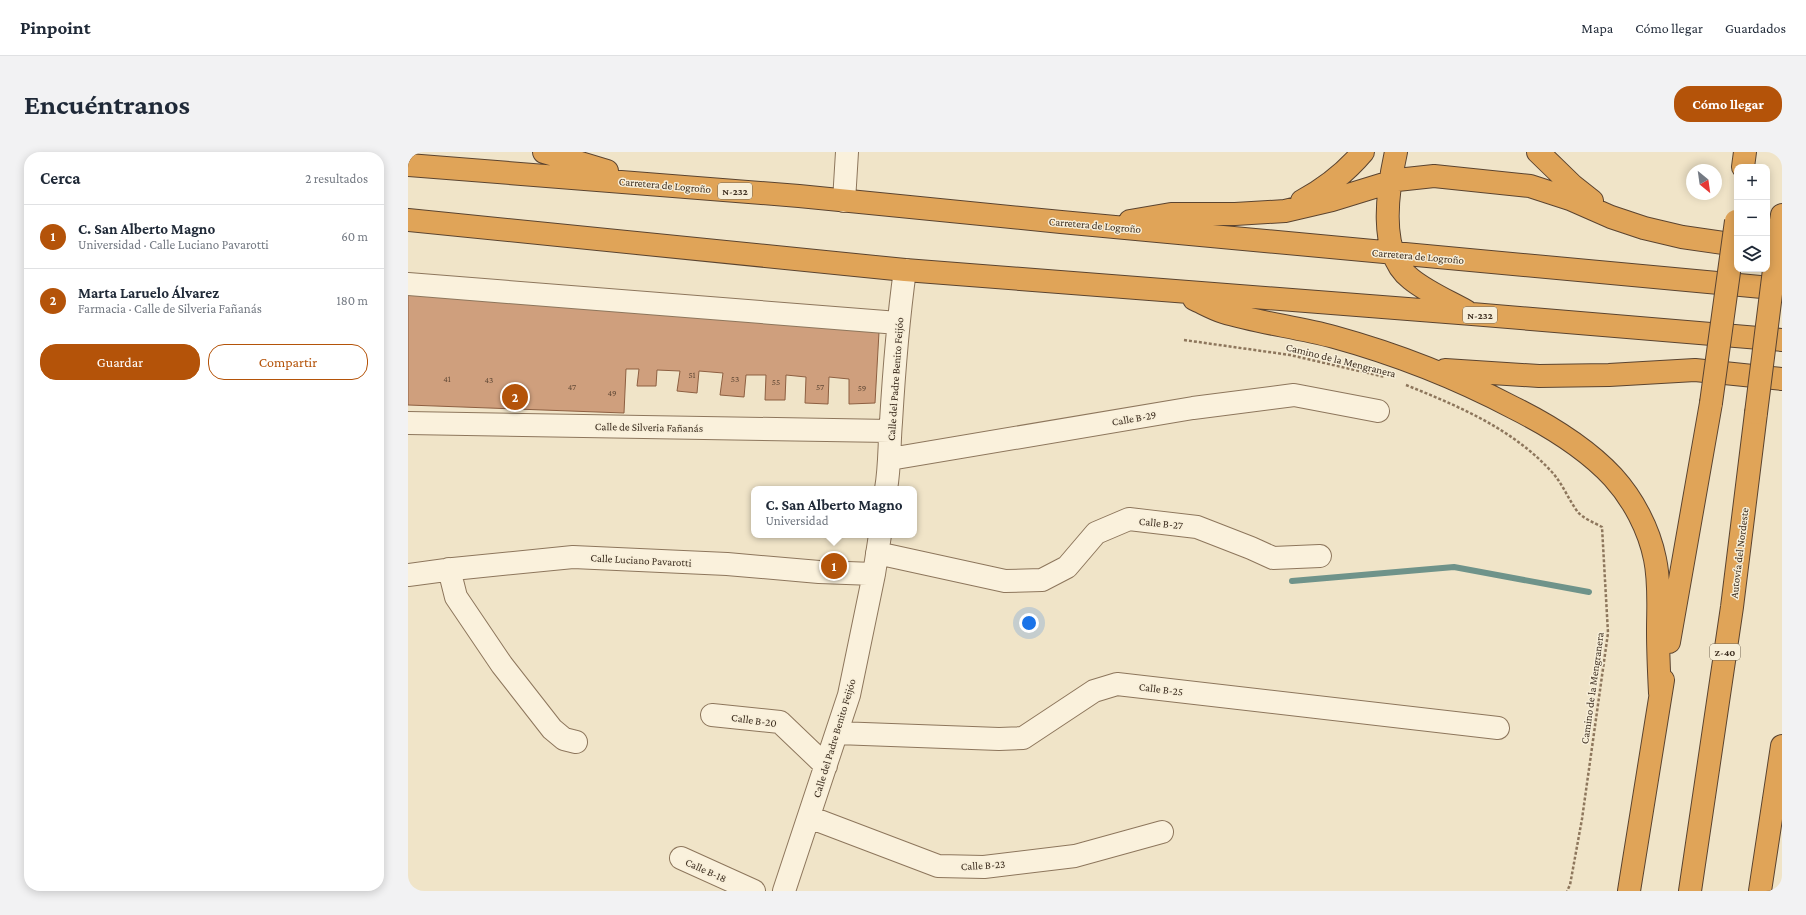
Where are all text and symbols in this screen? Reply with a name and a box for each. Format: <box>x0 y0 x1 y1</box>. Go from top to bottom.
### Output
text: Pinpoint <box>20 17 91 38</box>
text: Mapa <box>1581 20 1613 36</box>
text: Cómo llegar <box>1635 20 1703 36</box>
text: Guardados <box>1725 20 1786 36</box>
button: Cómo llegar <box>1674 86 1782 122</box>
text: Encuéntranos <box>24 89 190 120</box>
north arrow <box>1686 164 1722 200</box>
map controls <box>1734 164 1770 272</box>
button: + <box>1734 164 1770 200</box>
text: Cerca <box>40 169 80 188</box>
text: 2 resultados <box>305 171 368 186</box>
street label: Carretera de Logroño <box>618 175 712 196</box>
road number: N-232 <box>718 183 752 199</box>
button: − <box>1734 200 1770 236</box>
street label: Carretera de Logroño <box>1048 215 1142 236</box>
text: C. San Alberto Magno <box>78 221 215 237</box>
text: 1 <box>51 229 55 244</box>
text: 60 m <box>341 229 368 244</box>
button: layers <box>1734 236 1770 272</box>
text: Universidad · Calle Luciano Pavarotti <box>78 237 269 252</box>
street label: Carretera de Logroño <box>1371 246 1465 267</box>
text: Marta Laruelo Álvarez <box>78 285 219 301</box>
text: 2 <box>50 293 56 308</box>
text: 180 m <box>336 293 368 308</box>
text: Farmacia · Calle de Silveria Fañanás <box>78 301 262 316</box>
road number: N-232 <box>1463 307 1497 323</box>
street label: Calle del Padre Benito Feijóo <box>885 316 906 441</box>
street label: Camino de la Mengranera <box>1285 341 1397 380</box>
button: Guardar <box>40 344 200 380</box>
button: Compartir <box>208 344 368 380</box>
house number: 51 <box>688 370 696 380</box>
house number: 41 <box>443 374 451 384</box>
house number: 53 <box>731 374 739 384</box>
house number: 43 <box>485 375 493 385</box>
house number: 55 <box>772 377 780 387</box>
pin: 2 <box>502 382 528 412</box>
house number: 47 <box>568 382 576 392</box>
house number: 57 <box>816 382 824 392</box>
house number: 59 <box>858 383 867 393</box>
house number: 49 <box>607 388 617 398</box>
street label: Calle B-29 <box>1111 408 1157 428</box>
street label: Calle de Silveria Fañanás <box>595 420 703 434</box>
popup <box>751 486 917 538</box>
text: C. San Alberto Magno <box>765 497 903 513</box>
street label: Autovía del Nordeste <box>1727 507 1751 599</box>
text: Universidad <box>765 513 829 528</box>
street label: Calle B-27 <box>1138 515 1184 531</box>
street label: Calle Luciano Pavarotti <box>590 551 692 569</box>
pin: 1 <box>821 551 847 581</box>
your location <box>1019 613 1039 633</box>
street label: Camino de la Mengranera <box>1578 631 1607 745</box>
road number: Z-40 <box>1710 644 1740 660</box>
street label: Calle del Padre Benito Feijóo <box>810 677 859 799</box>
street label: Calle B-25 <box>1138 680 1184 698</box>
street label: Calle B-20 <box>731 711 777 729</box>
street label: Calle B-18 <box>684 856 728 884</box>
street label: Calle B-23 <box>960 858 1006 872</box>

